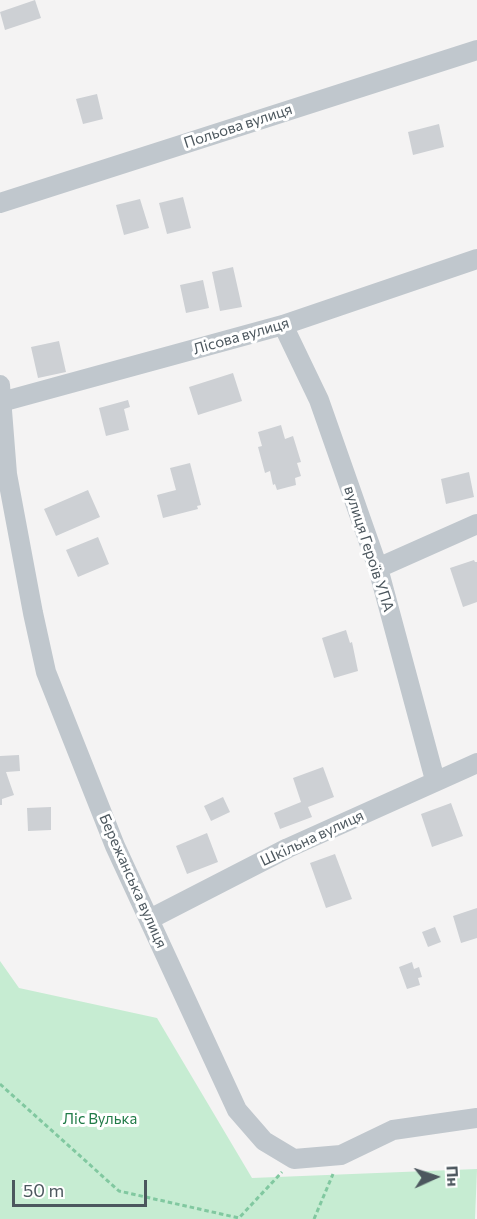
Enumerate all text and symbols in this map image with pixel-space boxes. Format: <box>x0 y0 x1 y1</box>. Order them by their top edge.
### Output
street label: Польова вулиця <box>181 100 295 152</box>
street label: Лісова вулиця <box>191 314 291 358</box>
street label: вулиця Героїв УПА <box>340 484 398 614</box>
street label: Шкільна вулиця <box>257 806 367 870</box>
street label: Бережанська вулиця <box>95 811 171 951</box>
park label: Ліс Вулька <box>63 1110 137 1128</box>
north arrow <box>405 1147 465 1207</box>
text: Пн <box>443 1165 464 1187</box>
scale bar <box>15 1168 150 1206</box>
text: 50 m <box>23 1179 64 1201</box>

